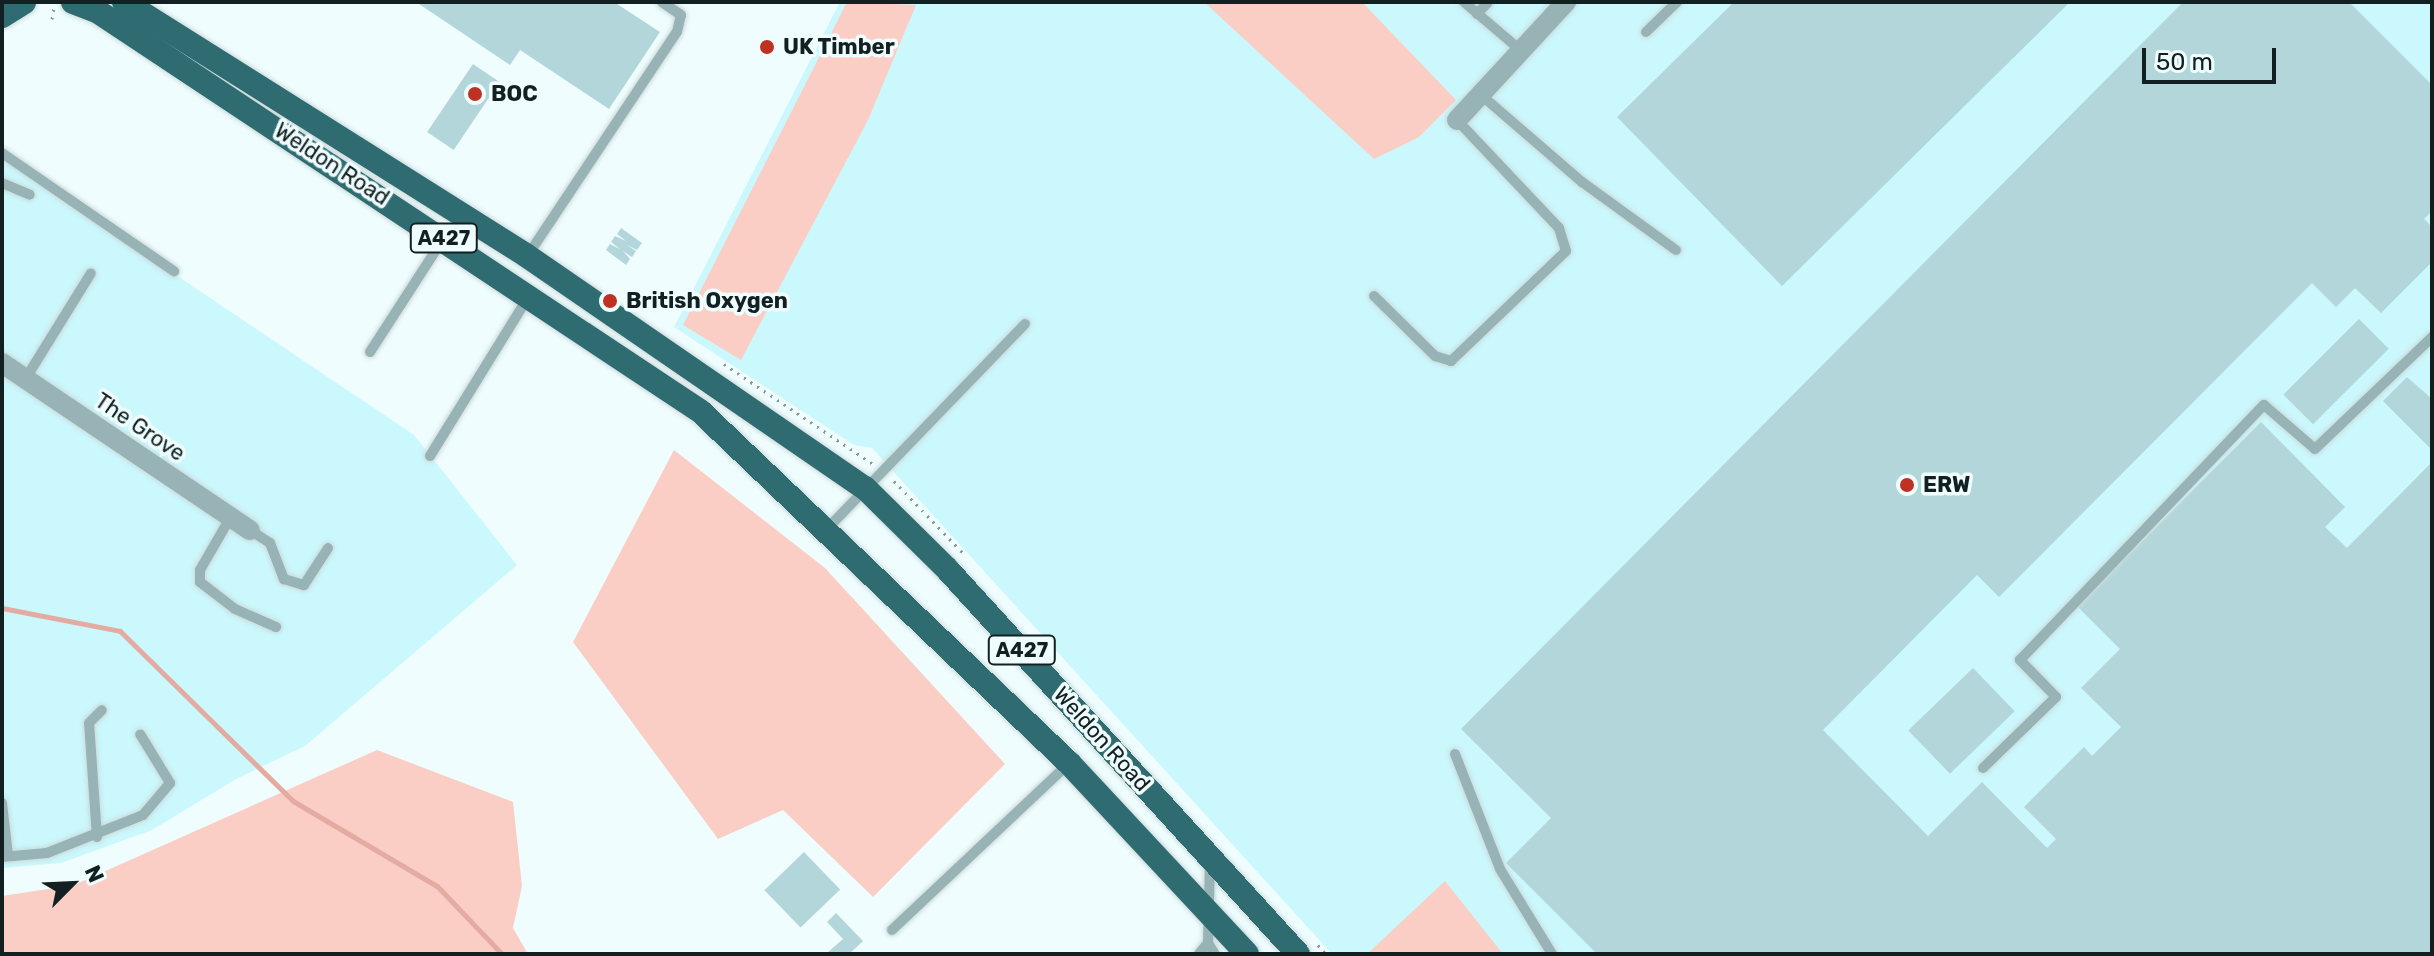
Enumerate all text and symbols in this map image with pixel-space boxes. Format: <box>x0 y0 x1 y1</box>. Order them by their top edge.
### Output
scale bar <box>2146 32 2280 82</box>
place label: UK Timber <box>783 34 895 60</box>
marker: UK Timber <box>758 38 776 56</box>
text: 50 m <box>2156 48 2213 76</box>
place label: BOC <box>491 81 538 107</box>
marker: BOC <box>466 85 484 103</box>
street label: Weldon Road <box>270 117 394 211</box>
road number: A427 <box>408 222 480 254</box>
place label: British Oxygen <box>626 288 788 314</box>
marker: British Oxygen <box>601 292 619 310</box>
street label: The Grove <box>90 387 190 467</box>
place label: ERW <box>1923 472 1970 498</box>
marker: ERW <box>1898 476 1916 494</box>
road number: A427 <box>986 634 1058 666</box>
street label: Weldon Road <box>1048 681 1156 797</box>
north arrow <box>32 844 112 924</box>
text: N <box>79 861 110 887</box>

